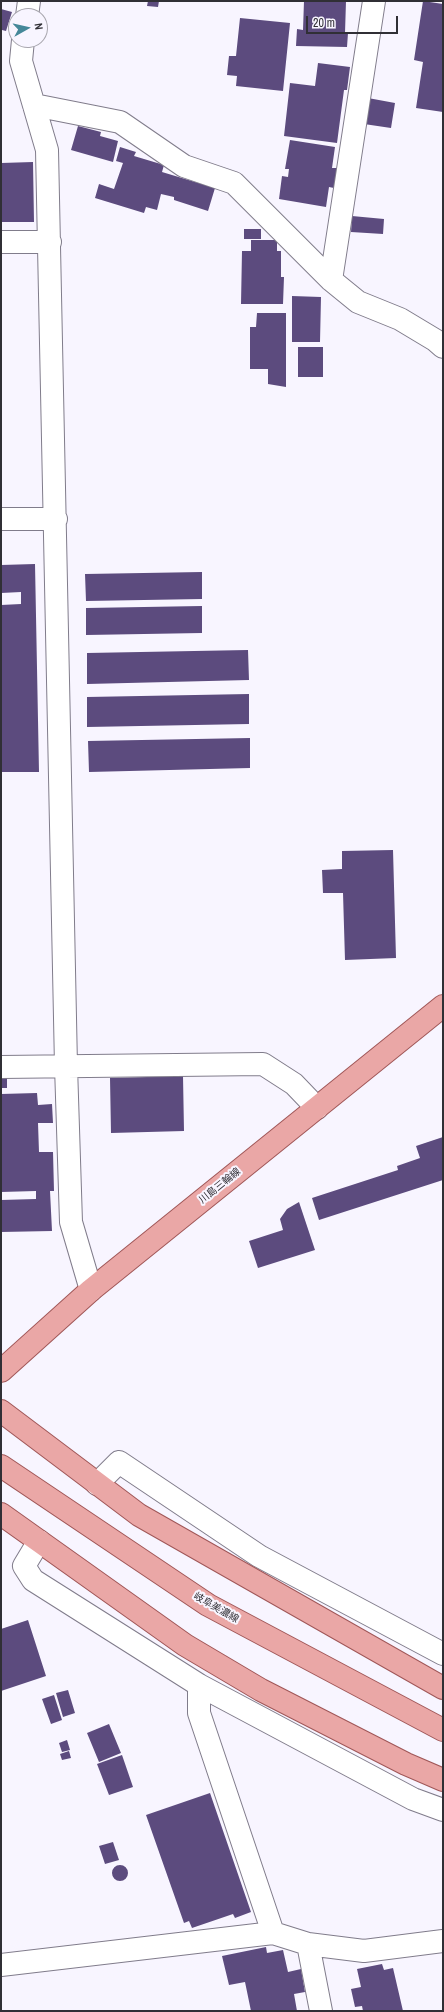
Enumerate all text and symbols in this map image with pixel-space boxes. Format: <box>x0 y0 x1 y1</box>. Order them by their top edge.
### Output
north arrow <box>8 8 48 48</box>
scale bar <box>308 8 400 34</box>
text: 20 m <box>313 15 335 31</box>
text: N <box>32 22 46 31</box>
street label: 川島三輪線 <box>197 1166 243 1206</box>
street label: 岐阜美濃線 <box>191 1590 241 1626</box>

